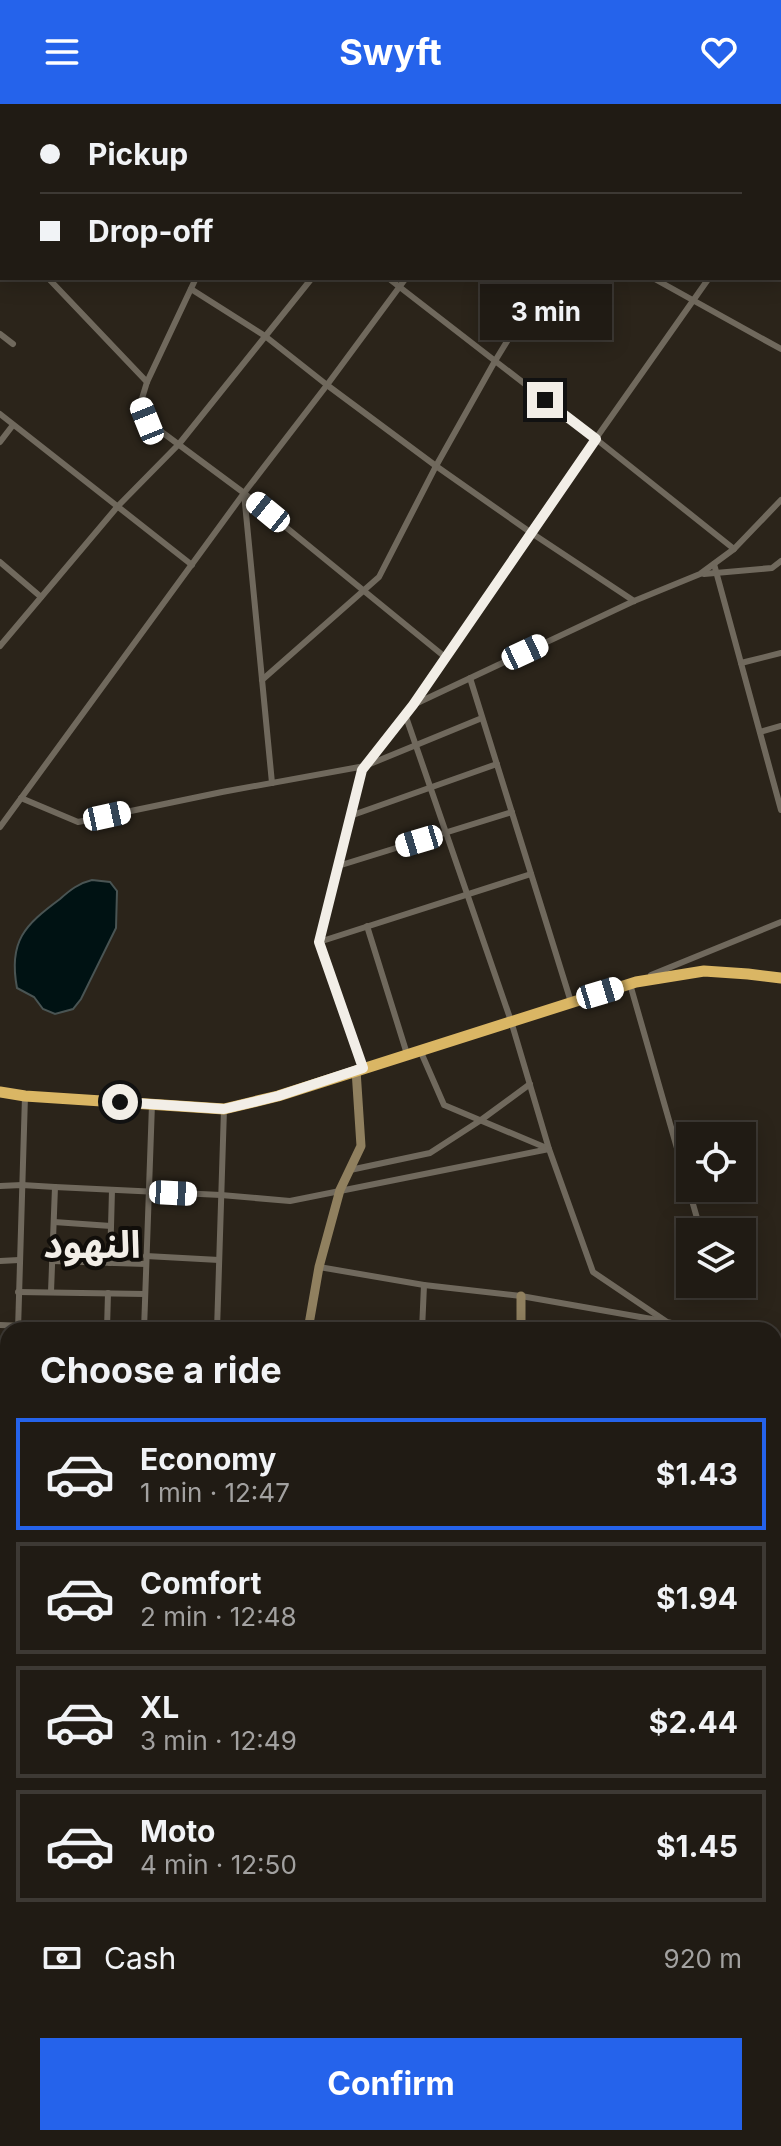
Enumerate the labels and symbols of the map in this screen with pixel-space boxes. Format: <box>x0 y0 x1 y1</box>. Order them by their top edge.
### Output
callout: 3 min <box>479 284 611 340</box>
route end <box>527 382 563 418</box>
car <box>127 394 167 448</box>
car <box>242 488 294 536</box>
car <box>498 631 552 673</box>
car <box>81 799 133 833</box>
car <box>393 823 445 859</box>
car <box>574 975 626 1011</box>
route start <box>102 1084 138 1120</box>
car <box>148 1180 198 1206</box>
district label: النهود <box>43 1221 141 1267</box>

